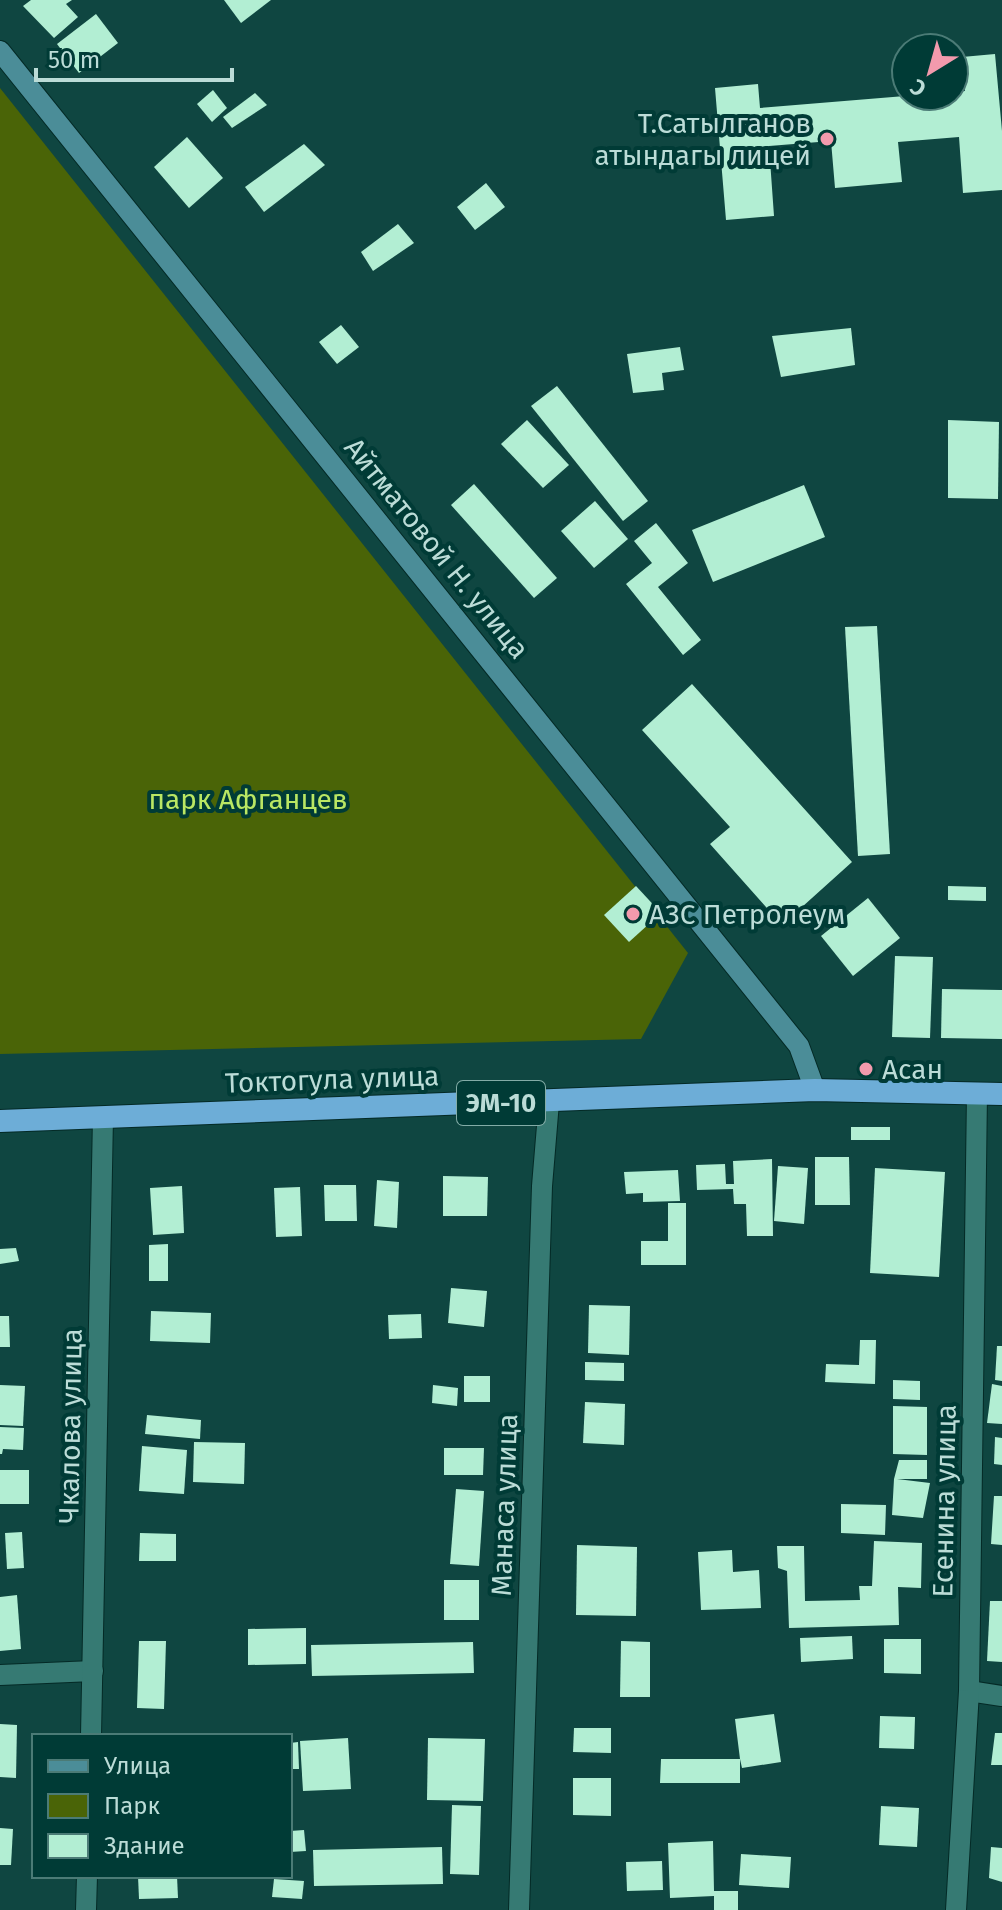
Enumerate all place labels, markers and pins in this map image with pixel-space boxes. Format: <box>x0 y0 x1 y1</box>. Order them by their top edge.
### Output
place label: Т.Сатылганов атындагы лицей <box>595 107 811 172</box>
marker: Т.Сатылганов атындагы лицей <box>818 130 836 148</box>
place label: АЗС Петролеум <box>649 898 845 931</box>
marker: АЗС Петролеум <box>624 905 642 923</box>
place label: Асан <box>882 1053 943 1086</box>
marker: Асан <box>857 1060 875 1078</box>

